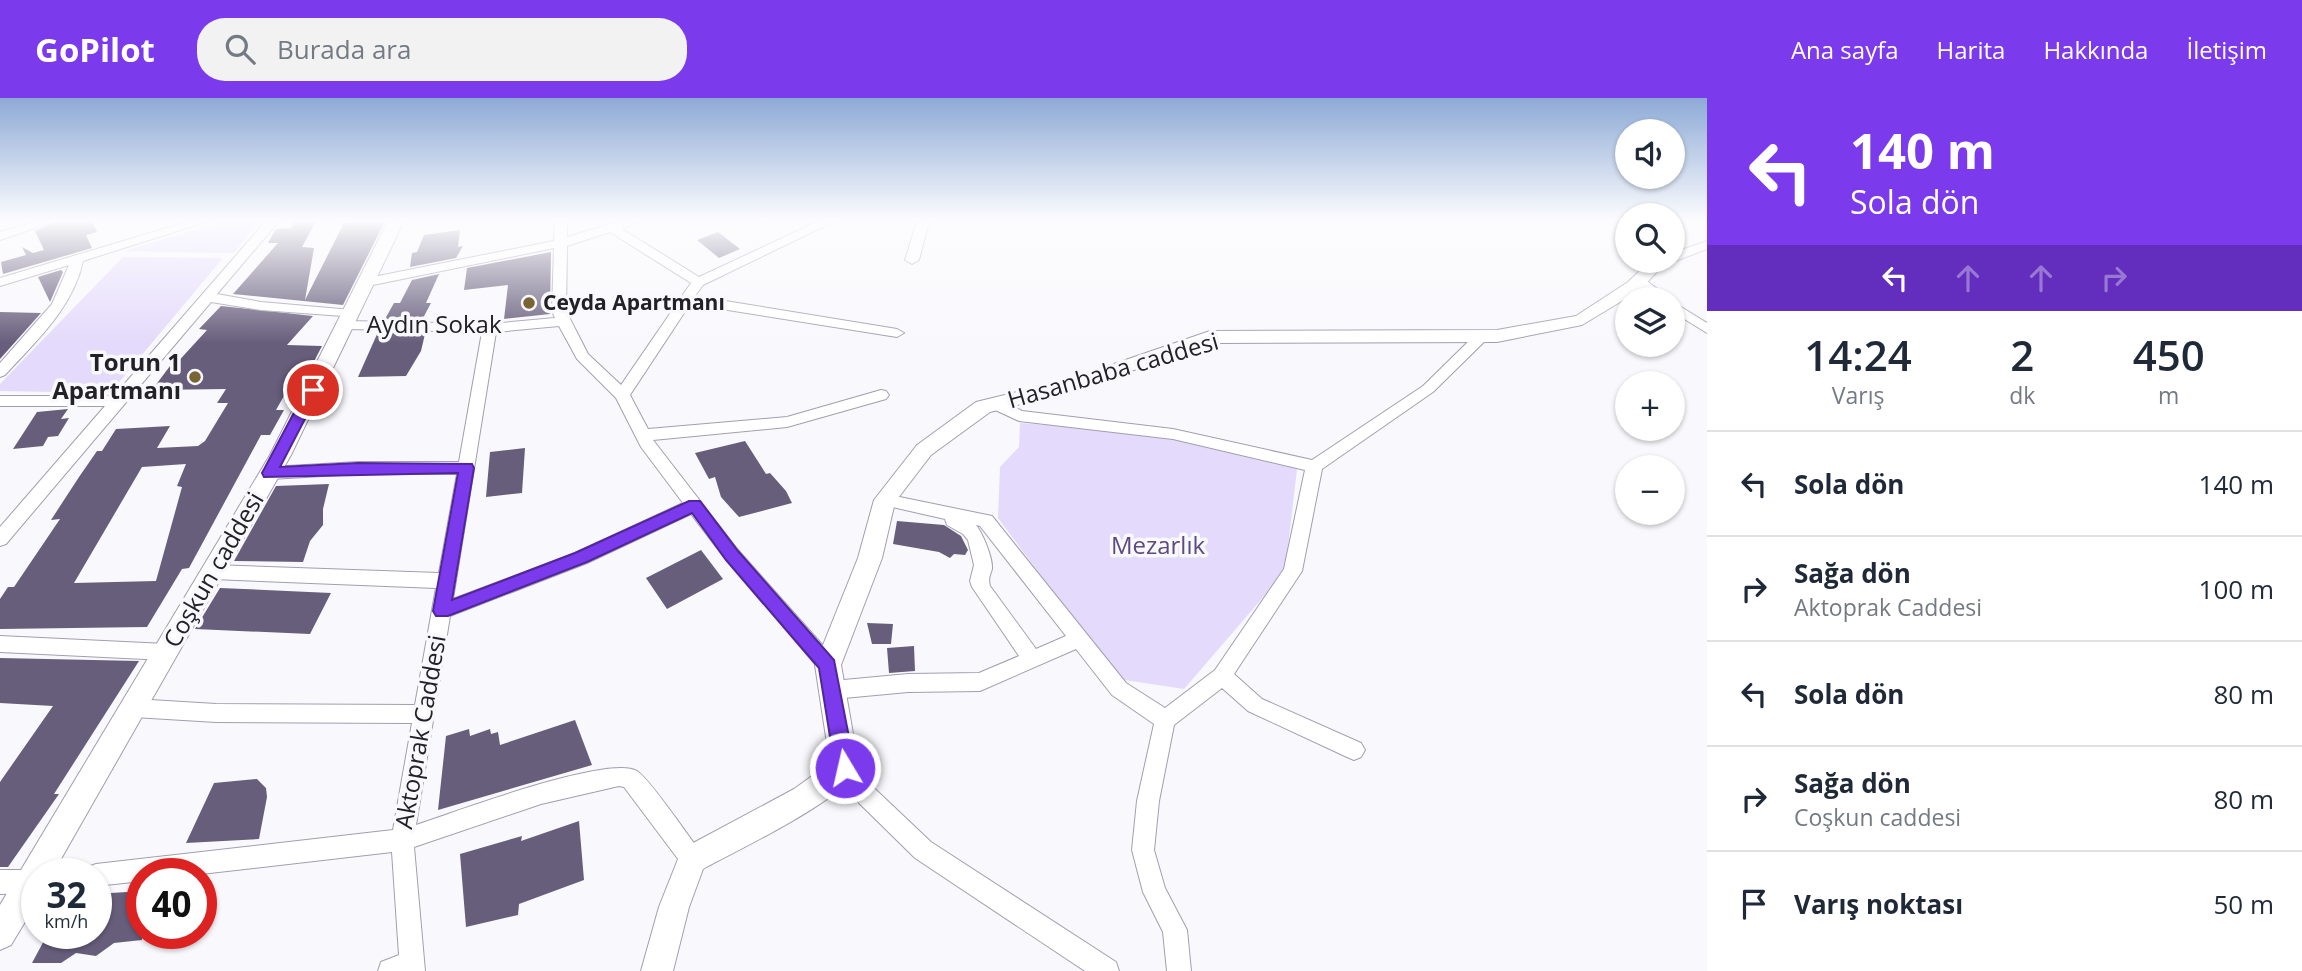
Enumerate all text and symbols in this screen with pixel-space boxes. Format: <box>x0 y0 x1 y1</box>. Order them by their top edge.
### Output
search box <box>197 18 687 81</box>
text: GoPilot <box>35 27 155 72</box>
icon: search <box>221 30 259 68</box>
text: Burada ara <box>277 31 411 67</box>
text: Ana sayfa <box>1791 33 1899 66</box>
text: Harita <box>1937 33 2005 66</box>
text: Hakkında <box>2043 33 2148 66</box>
text: İletişim <box>2186 33 2267 66</box>
text: 140 m <box>1850 117 1995 183</box>
map controls <box>1615 119 1685 525</box>
button: sound <box>1615 119 1685 189</box>
icon: left <box>1735 126 1826 217</box>
text: Sola dön <box>1850 180 1979 223</box>
button: search <box>1615 203 1685 273</box>
icon: left <box>1876 259 1914 297</box>
icon: ahead <box>1949 259 1987 297</box>
icon: ahead <box>2022 259 2060 297</box>
icon: right <box>2095 259 2133 297</box>
button: layers <box>1615 287 1685 357</box>
place label: Ceyda Apartmanı <box>543 288 725 316</box>
marker: Ceyda Apartmanı <box>521 295 537 311</box>
street label: Aydın Sokak <box>366 307 502 340</box>
street label: Hasanbaba caddesi <box>1003 324 1222 415</box>
text: 14:24 <box>1804 326 1912 383</box>
text: 2 <box>2010 326 2034 383</box>
text: 450 <box>2133 326 2205 383</box>
place label: Torun 1 Apartmanı <box>52 345 181 406</box>
pin <box>283 360 343 420</box>
marker: Torun 1 Apartmanı <box>187 369 203 385</box>
icon: arrive <box>294 371 332 409</box>
button: + <box>1615 371 1685 441</box>
text: Varış <box>1832 379 1884 411</box>
text: dk <box>2009 379 2035 411</box>
text: m <box>2158 379 2179 411</box>
button: − <box>1615 455 1685 525</box>
icon: left <box>1735 465 1773 503</box>
text: Sola dön <box>1794 466 1904 502</box>
text: 140 m <box>2199 466 2274 502</box>
street label: Coşkun caddesi <box>155 485 271 653</box>
park label: Mezarlık <box>1111 528 1205 561</box>
text: Sağa dön <box>1794 555 1911 591</box>
icon: right <box>1735 570 1773 608</box>
text: 100 m <box>2199 571 2274 607</box>
text: Aktoprak Caddesi <box>1794 591 1982 623</box>
street label: Aktoprak Caddesi <box>386 632 453 831</box>
icon: left <box>1735 675 1773 713</box>
text: Sola dön <box>1794 676 1904 712</box>
text: 80 m <box>2213 676 2274 712</box>
position arrow <box>808 731 882 805</box>
text: Sağa dön <box>1794 765 1911 801</box>
icon: right <box>1735 780 1773 818</box>
text: 80 m <box>2213 781 2274 817</box>
text: Coşkun caddesi <box>1794 801 1961 833</box>
speed limit sign: 40 <box>126 858 217 949</box>
text: 32 <box>46 871 87 918</box>
icon: arrive <box>1735 885 1773 923</box>
text: Varış noktası <box>1794 886 1963 922</box>
text: 50 m <box>2213 886 2274 922</box>
text: km/h <box>45 909 88 933</box>

